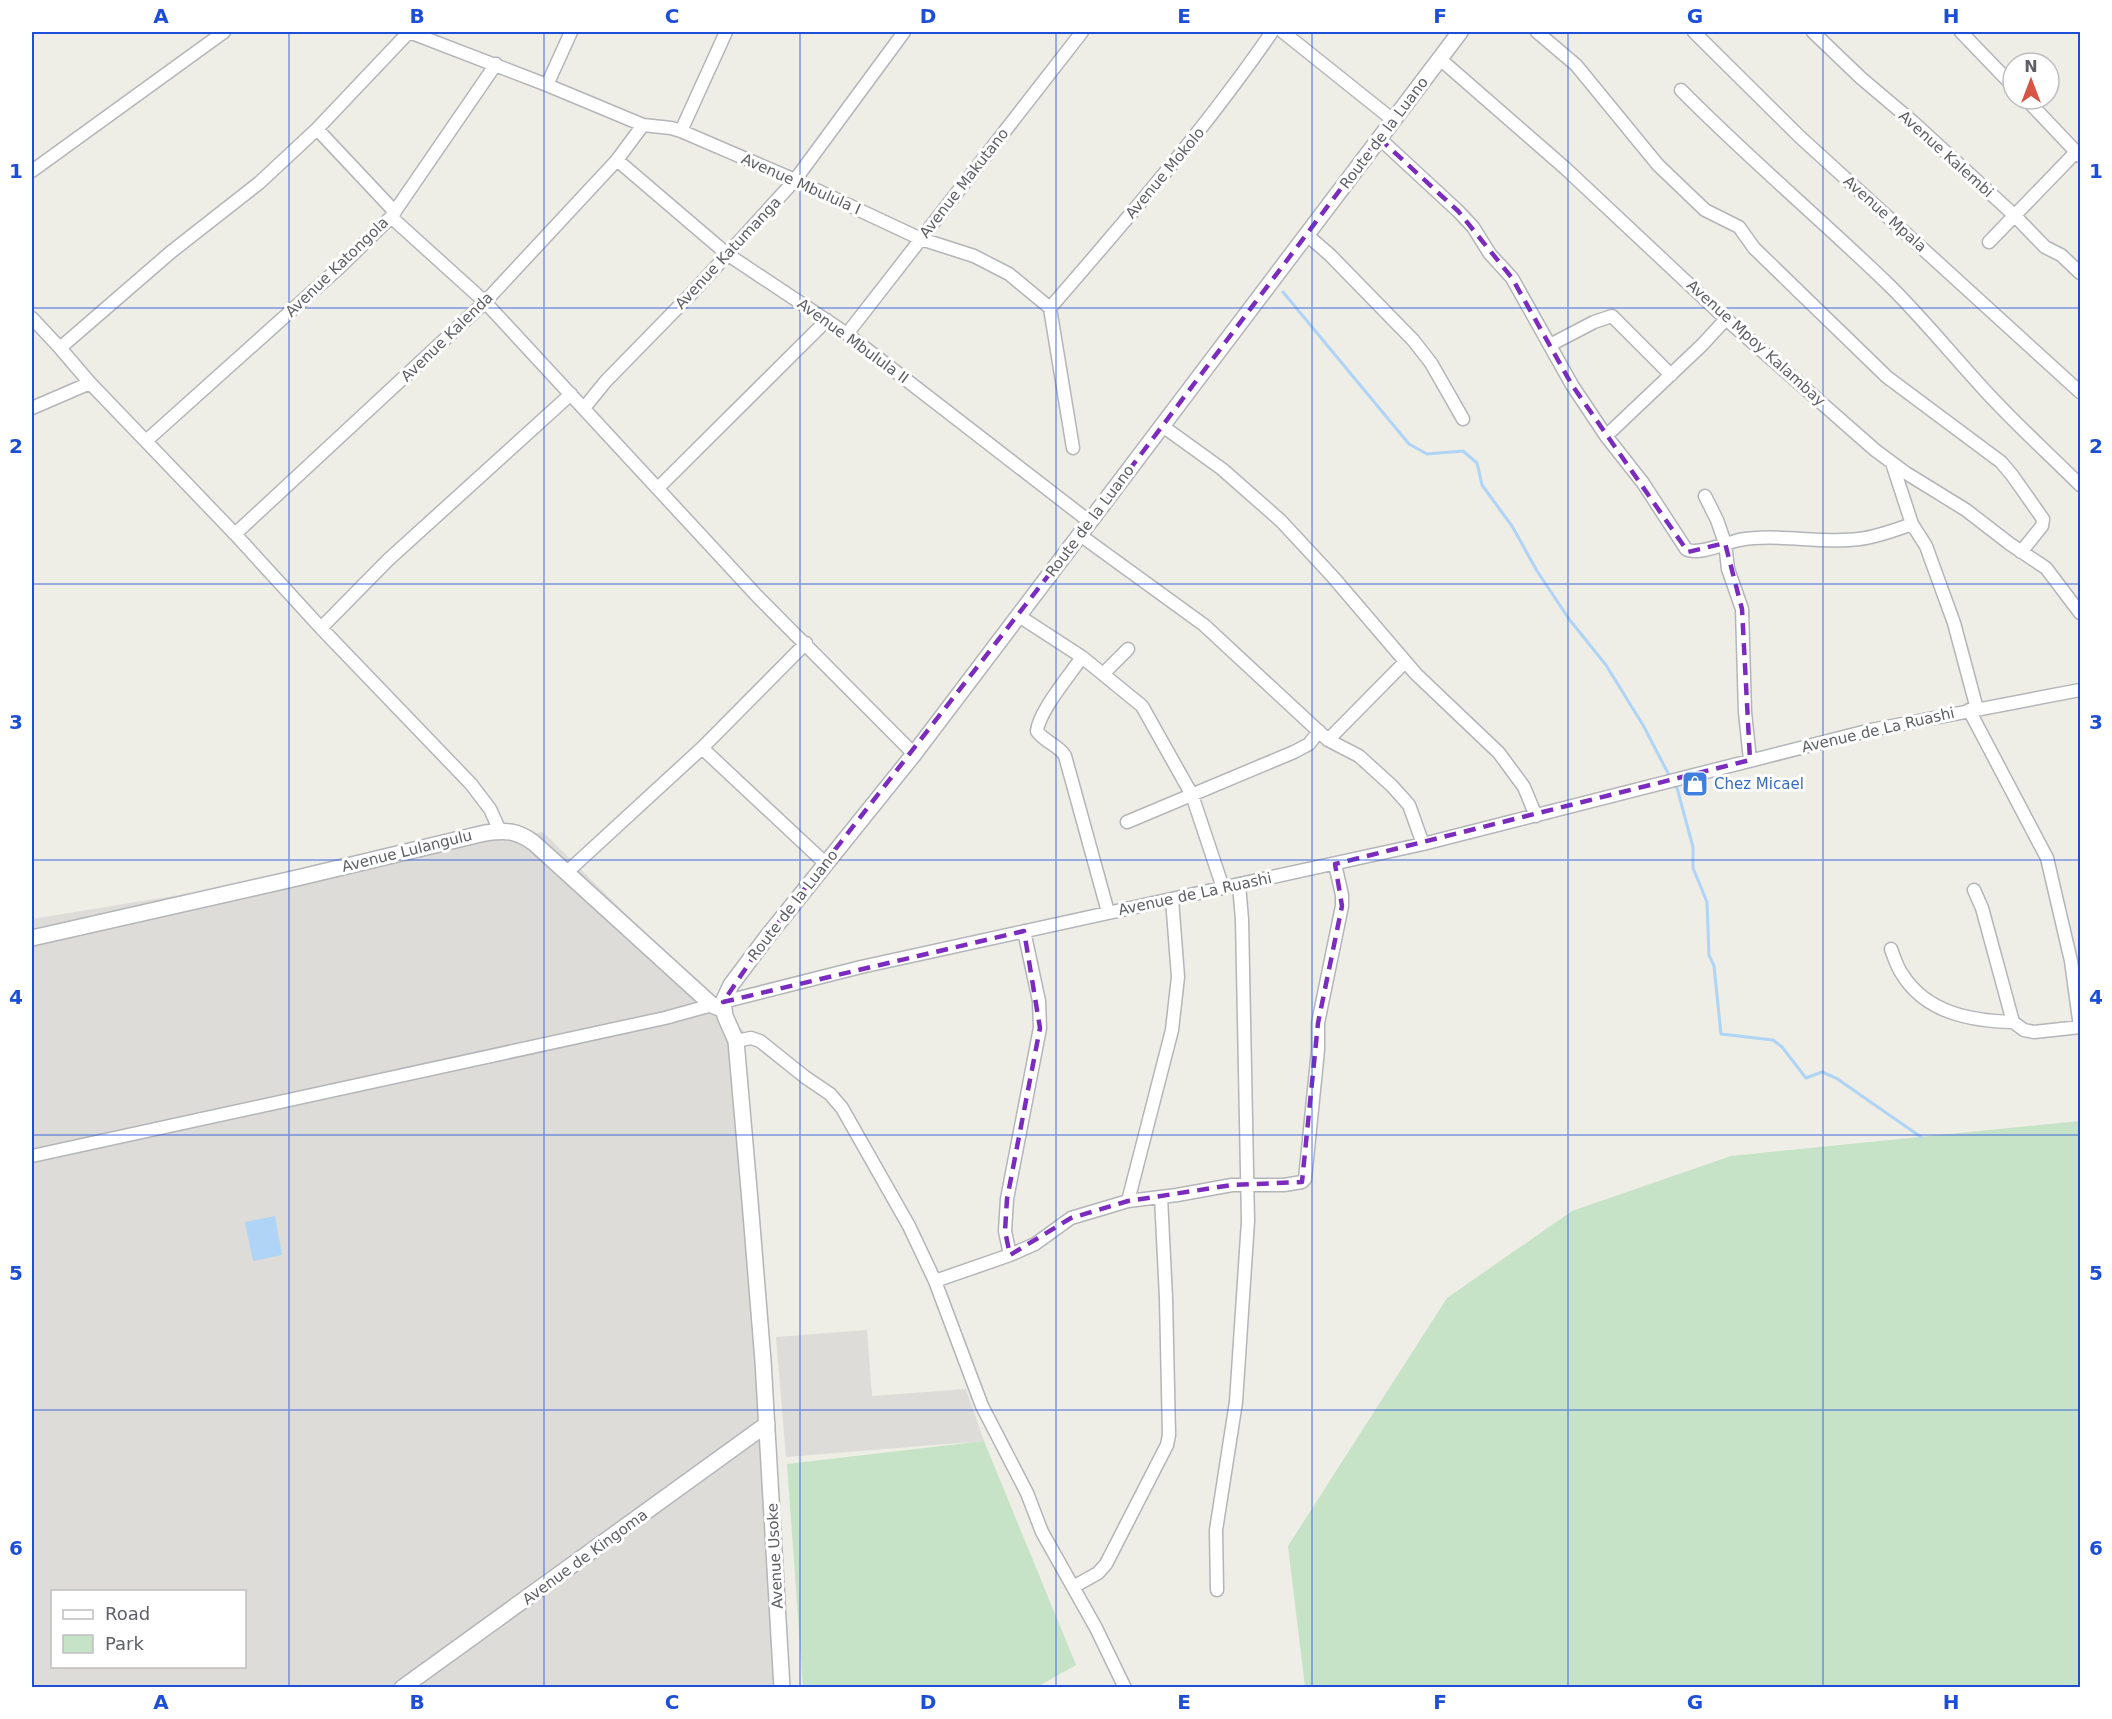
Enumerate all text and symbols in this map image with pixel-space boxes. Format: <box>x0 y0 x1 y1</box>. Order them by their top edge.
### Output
text: A <box>153 4 169 28</box>
text: B <box>409 4 425 28</box>
text: C <box>665 4 679 28</box>
text: D <box>920 4 936 28</box>
text: E <box>1177 4 1191 28</box>
text: F <box>1433 4 1447 28</box>
text: G <box>1687 4 1703 28</box>
text: H <box>1943 4 1959 28</box>
north arrow <box>2001 51 2061 111</box>
text: N <box>2024 57 2038 76</box>
street label: Route de la Luano <box>1336 74 1432 192</box>
street label: Avenue Kalembi <box>1895 107 1997 201</box>
street label: Avenue Mokolo <box>1122 124 1208 222</box>
street label: Avenue Makutano <box>916 125 1012 241</box>
street label: Avenue Mbulula I <box>739 150 863 218</box>
text: 1 <box>9 159 23 183</box>
text: 1 <box>2089 159 2103 183</box>
street label: Avenue Mpala <box>1840 172 1930 256</box>
street label: Avenue Katumanga <box>671 193 785 313</box>
street label: Avenue Katongola <box>282 213 392 321</box>
street label: Avenue Mpoy Kalambay <box>1683 276 1829 410</box>
street label: Avenue Kalenda <box>397 289 497 385</box>
street label: Avenue Mbulula II <box>794 295 912 387</box>
text: 2 <box>9 434 23 458</box>
text: 2 <box>2089 434 2103 458</box>
street label: Route de la Luano <box>1042 462 1138 580</box>
street label: Avenue de La Ruashi <box>1800 704 1956 756</box>
text: 3 <box>9 710 23 734</box>
text: 3 <box>2089 710 2103 734</box>
shop icon: Chez Micael <box>1680 769 1710 799</box>
place label: Chez Micael <box>1714 775 1804 793</box>
street label: Avenue Lulangulu <box>340 826 474 876</box>
street label: Route de la Luano <box>744 846 842 964</box>
street label: Avenue de La Ruashi <box>1117 869 1273 919</box>
text: 4 <box>9 985 23 1009</box>
text: 4 <box>2089 985 2103 1009</box>
text: 5 <box>9 1261 23 1285</box>
text: 5 <box>2089 1261 2103 1285</box>
street label: Avenue Usoke <box>763 1503 787 1609</box>
street label: Avenue de Kingoma <box>519 1506 651 1608</box>
text: 6 <box>9 1536 23 1560</box>
text: 6 <box>2089 1536 2103 1560</box>
legend <box>51 1590 246 1668</box>
text: Road <box>105 1603 150 1624</box>
text: Park <box>105 1633 144 1654</box>
text: A <box>153 1690 169 1714</box>
text: B <box>409 1690 425 1714</box>
text: C <box>665 1690 679 1714</box>
text: D <box>920 1690 936 1714</box>
text: E <box>1177 1690 1191 1714</box>
text: F <box>1433 1690 1447 1714</box>
text: G <box>1687 1690 1703 1714</box>
text: H <box>1943 1690 1959 1714</box>

